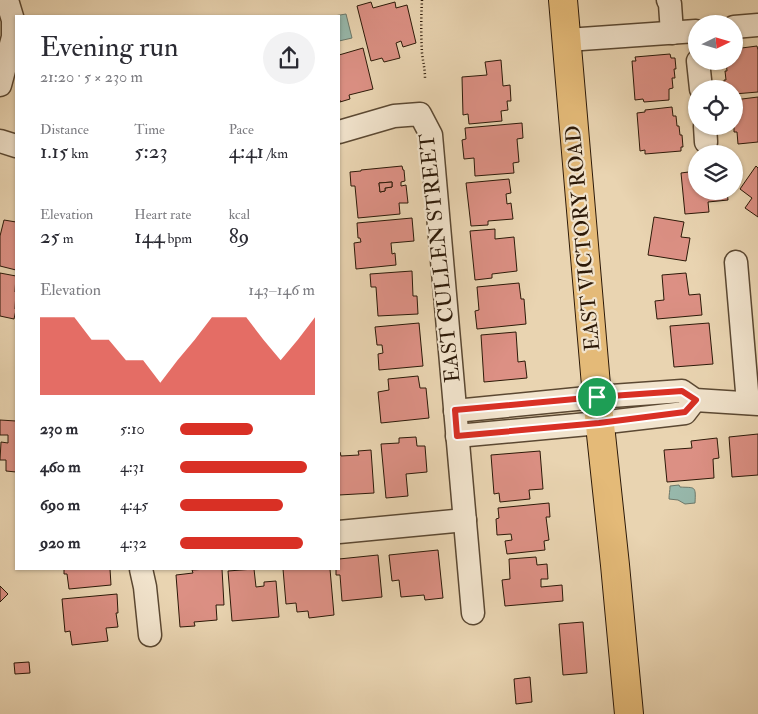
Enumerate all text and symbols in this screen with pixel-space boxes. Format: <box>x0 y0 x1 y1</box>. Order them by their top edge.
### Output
north arrow <box>688 15 742 70</box>
map controls <box>688 15 743 200</box>
text: Evening run <box>40 30 178 65</box>
button: share <box>263 32 315 84</box>
text: 21:20 · 5 × 230 m <box>40 67 143 87</box>
button: locate <box>688 80 743 135</box>
text: Distance <box>40 121 89 138</box>
text: Time <box>134 121 165 138</box>
text: Pace <box>229 121 254 138</box>
street label: EAST VICTORY ROAD <box>560 124 606 352</box>
street label: EAST CULLEN STREET <box>413 132 466 384</box>
text: 1.15 <box>40 138 68 165</box>
text: 5:23 <box>134 138 167 165</box>
text: 4:41 <box>229 138 264 165</box>
text: km <box>68 145 89 162</box>
text: /km <box>264 145 288 162</box>
button: layers <box>688 145 743 200</box>
text: Elevation <box>40 206 93 223</box>
text: Heart rate <box>134 206 191 223</box>
text: kcal <box>229 206 250 223</box>
text: 25 <box>40 223 60 250</box>
text: 144 <box>134 223 164 250</box>
text: 89 <box>229 223 249 250</box>
text: m <box>60 230 74 247</box>
text: bpm <box>164 230 192 247</box>
text: Elevation <box>40 280 101 300</box>
text: 143–146 m <box>248 280 315 300</box>
pin <box>576 376 618 418</box>
icon: arrive <box>583 383 611 411</box>
text: 230 m <box>40 419 78 439</box>
text: 5:10 <box>120 419 145 439</box>
text: 460 m <box>40 457 81 477</box>
text: 4:31 <box>120 457 144 477</box>
text: 690 m <box>40 495 80 515</box>
text: 4:45 <box>120 495 148 515</box>
text: 920 m <box>40 533 80 553</box>
text: 4:32 <box>120 533 147 553</box>

